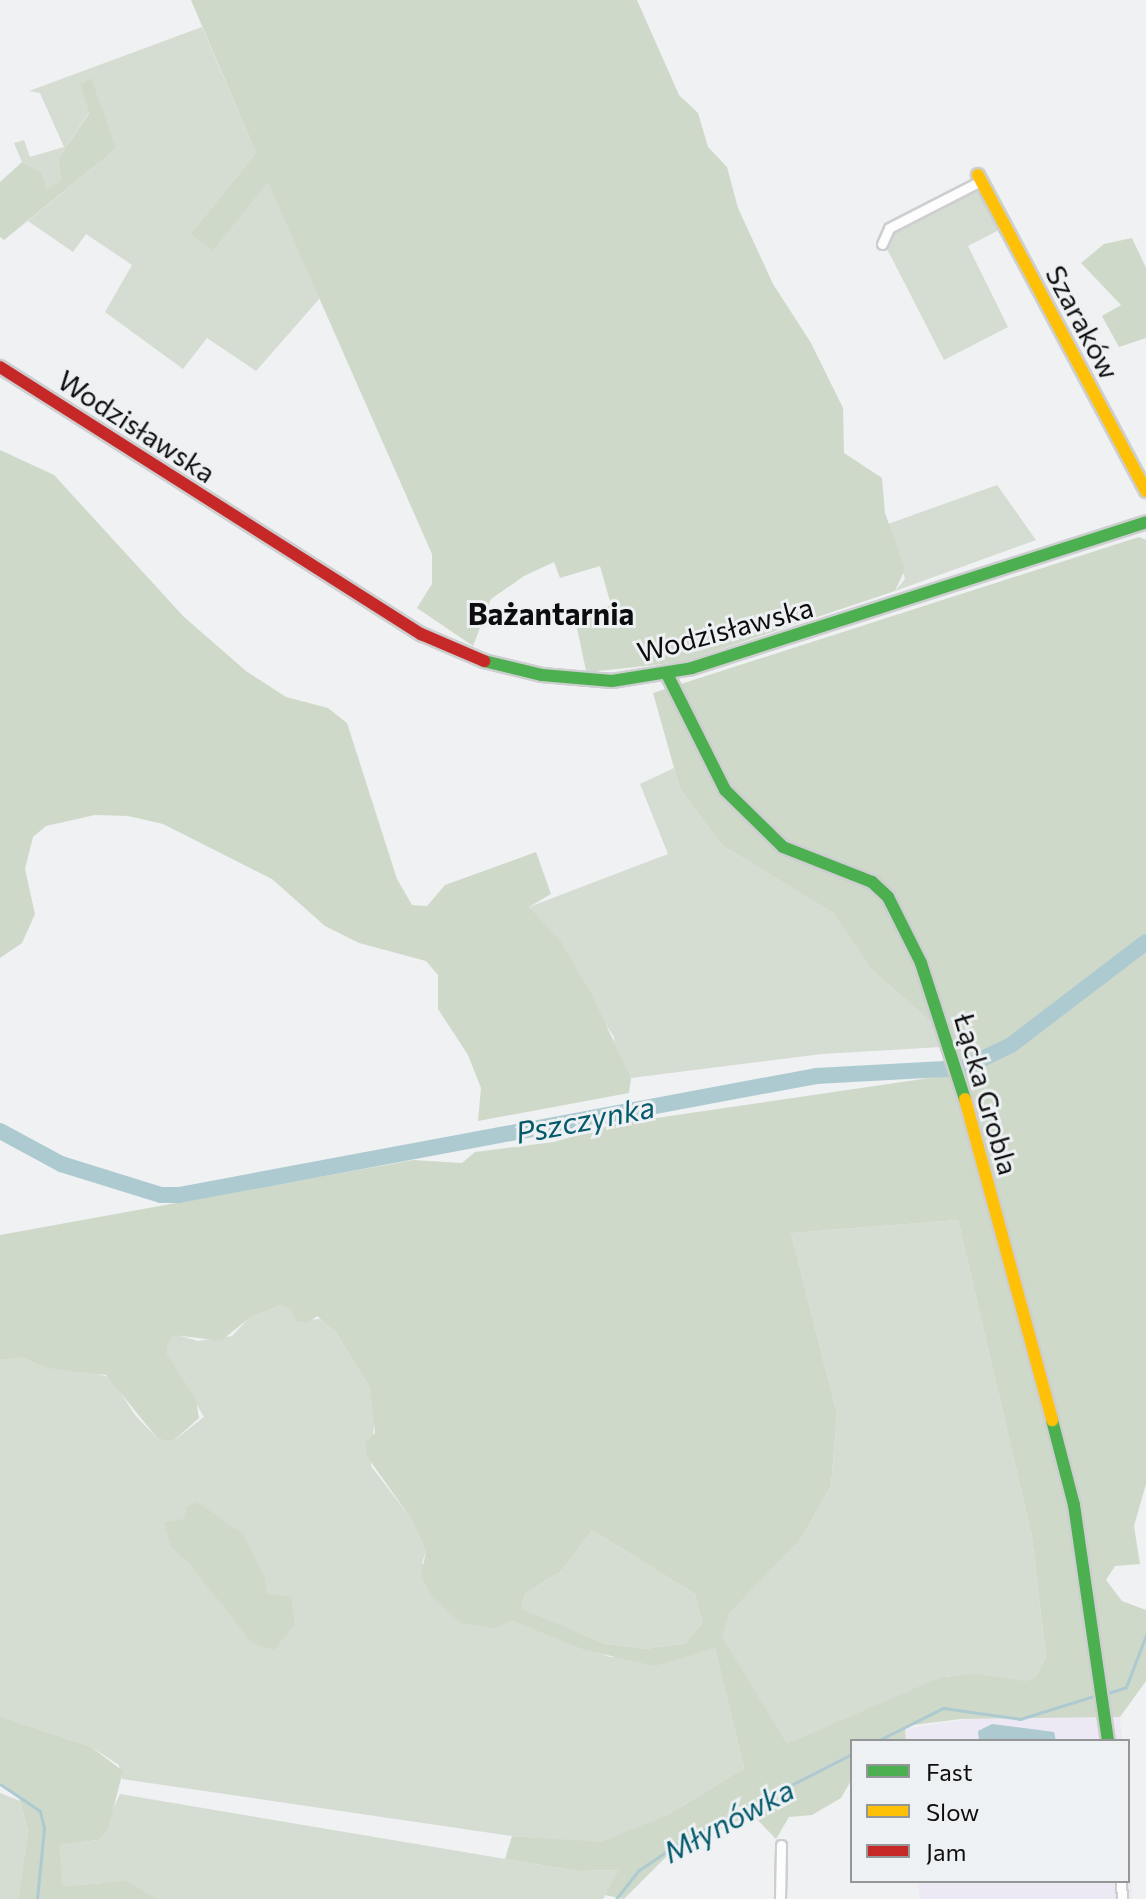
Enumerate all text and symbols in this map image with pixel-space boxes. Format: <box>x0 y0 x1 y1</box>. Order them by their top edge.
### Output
street label: Szaraków <box>1039 259 1127 385</box>
street label: Wodzisławska <box>52 363 222 489</box>
street label: Wodzisławska <box>633 589 817 669</box>
district label: Bażantarnia <box>468 595 634 631</box>
street label: Łącka Grobla <box>948 1009 1026 1179</box>
water label: Pszczynka <box>512 1088 658 1150</box>
legend <box>850 1739 1130 1883</box>
text: Fast <box>926 1757 973 1786</box>
water label: Młynówka <box>656 1770 800 1870</box>
text: Slow <box>926 1797 979 1826</box>
text: Jam <box>926 1837 966 1866</box>

